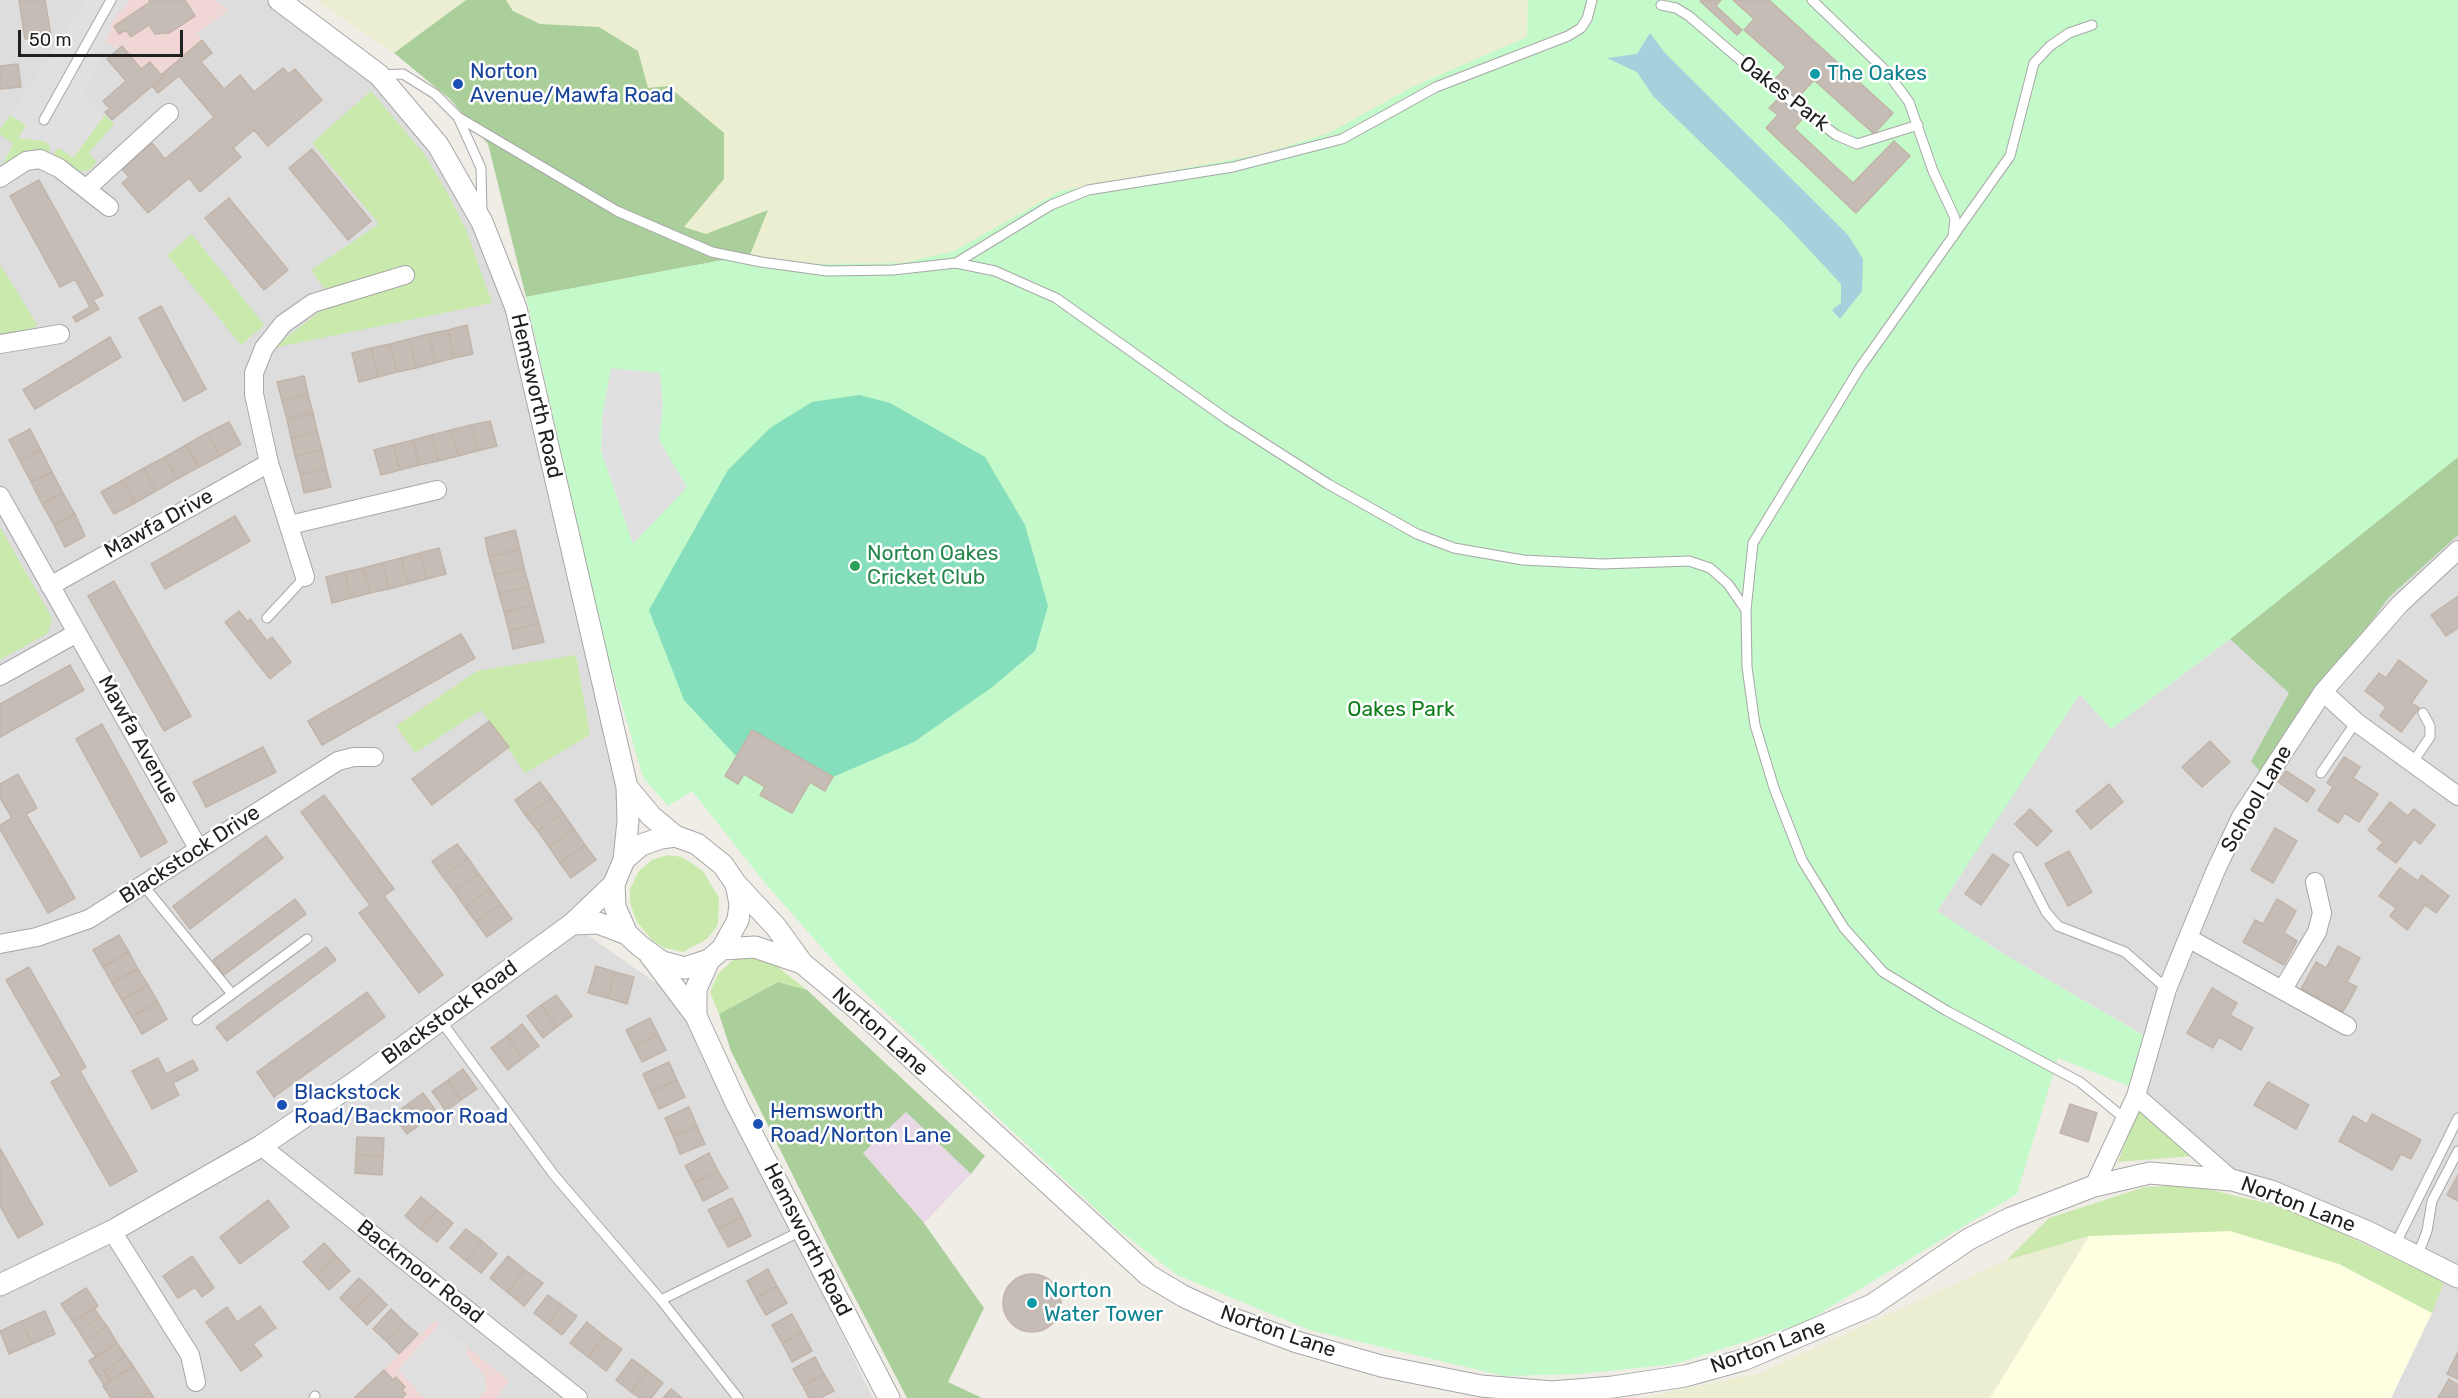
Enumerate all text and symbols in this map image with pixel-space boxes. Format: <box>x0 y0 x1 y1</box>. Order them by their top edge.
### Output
scale bar <box>21 18 186 56</box>
text: 50 m <box>29 29 72 51</box>
street label: Oakes Park <box>1734 51 1834 137</box>
place label: Norton Avenue/Mawfa Road <box>470 59 674 109</box>
place label: The Oakes <box>1827 61 1927 87</box>
marker: The Oakes <box>1808 67 1822 81</box>
marker: Norton Avenue/Mawfa Road <box>451 77 465 91</box>
street label: Hemsworth Road <box>505 311 567 481</box>
street label: Mawfa Drive <box>100 484 218 564</box>
place label: Norton Oakes Cricket Club <box>867 541 998 591</box>
marker: Norton Oakes Cricket Club <box>848 559 862 573</box>
street label: Mawfa Avenue <box>92 671 184 809</box>
park label: Oakes Park <box>1347 697 1455 723</box>
street label: School Lane <box>2216 741 2298 857</box>
street label: Blackstock Drive <box>115 800 265 910</box>
street label: Blackstock Road <box>377 955 523 1071</box>
street label: Norton Lane <box>827 982 933 1082</box>
place label: Blackstock Road/Backmoor Road <box>294 1080 508 1130</box>
marker: Blackstock Road/Backmoor Road <box>275 1098 289 1112</box>
place label: Hemsworth Road/Norton Lane <box>770 1099 951 1149</box>
marker: Hemsworth Road/Norton Lane <box>751 1117 765 1131</box>
street label: Hemsworth Road <box>758 1159 856 1321</box>
street label: Norton Lane <box>2237 1172 2359 1238</box>
street label: Backmoor Road <box>352 1215 488 1329</box>
place label: Norton Water Tower <box>1044 1278 1163 1328</box>
marker: Norton Water Tower <box>1025 1296 1039 1310</box>
street label: Norton Lane <box>1217 1300 1339 1364</box>
street label: Norton Lane <box>1707 1315 1829 1379</box>

